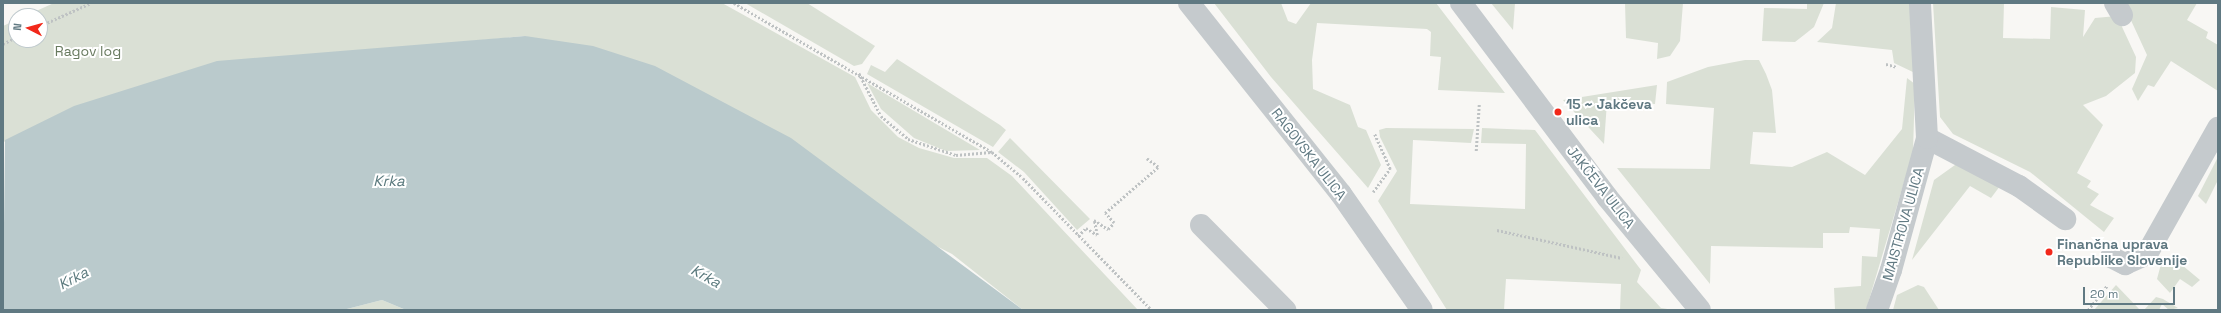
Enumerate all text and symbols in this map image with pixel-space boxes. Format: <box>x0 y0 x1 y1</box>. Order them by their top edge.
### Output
north arrow <box>8 8 48 48</box>
text: N <box>10 22 24 31</box>
park label: Ragov log <box>55 43 121 59</box>
place label: 15 ~ Jakčeva ulica <box>1566 96 1652 128</box>
street label: RAGOVSKA ULICA <box>1268 105 1350 203</box>
marker: 15 ~ Jakčeva ulica <box>1553 107 1563 117</box>
street label: JAKČEVA ULICA <box>1564 142 1638 232</box>
street label: MAISTROVA ULICA <box>1879 165 1927 283</box>
water label: Krka <box>373 172 405 190</box>
place label: Finančna uprava Republike Slovenije <box>2057 236 2187 268</box>
marker: Finančna uprava Republike Slovenije <box>2044 247 2054 257</box>
water label: Krka <box>688 261 724 291</box>
water label: Krka <box>55 263 91 293</box>
scale bar <box>2085 279 2177 305</box>
text: 20 m <box>2090 286 2118 302</box>

